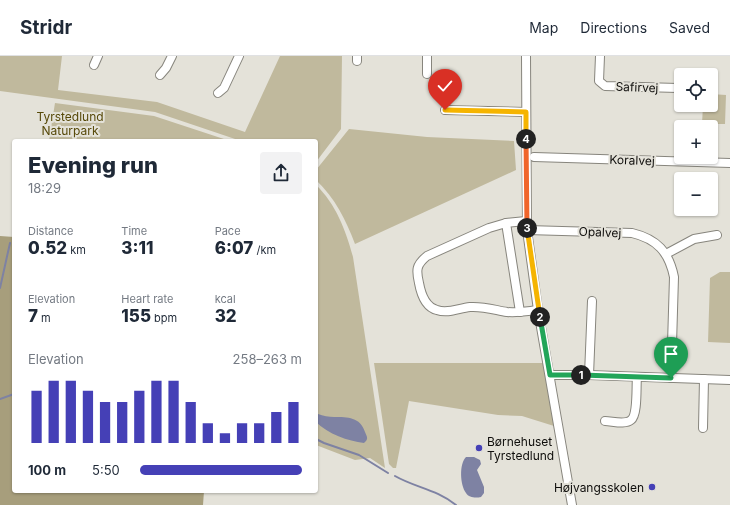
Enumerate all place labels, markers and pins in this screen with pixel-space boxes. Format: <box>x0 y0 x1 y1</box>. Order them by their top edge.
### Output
pin <box>428 69 462 110</box>
pin: 4 <box>516 129 536 149</box>
pin: 3 <box>517 218 537 238</box>
pin: 2 <box>530 307 550 327</box>
pin <box>654 337 688 378</box>
pin: 1 <box>571 365 591 385</box>
place label: Børnehuset Tyrstedlund <box>487 434 554 463</box>
marker: Børnehuset Tyrstedlund <box>474 443 484 453</box>
place label: Højvangsskolen <box>554 480 644 495</box>
marker: Højvangsskolen <box>647 482 657 492</box>

